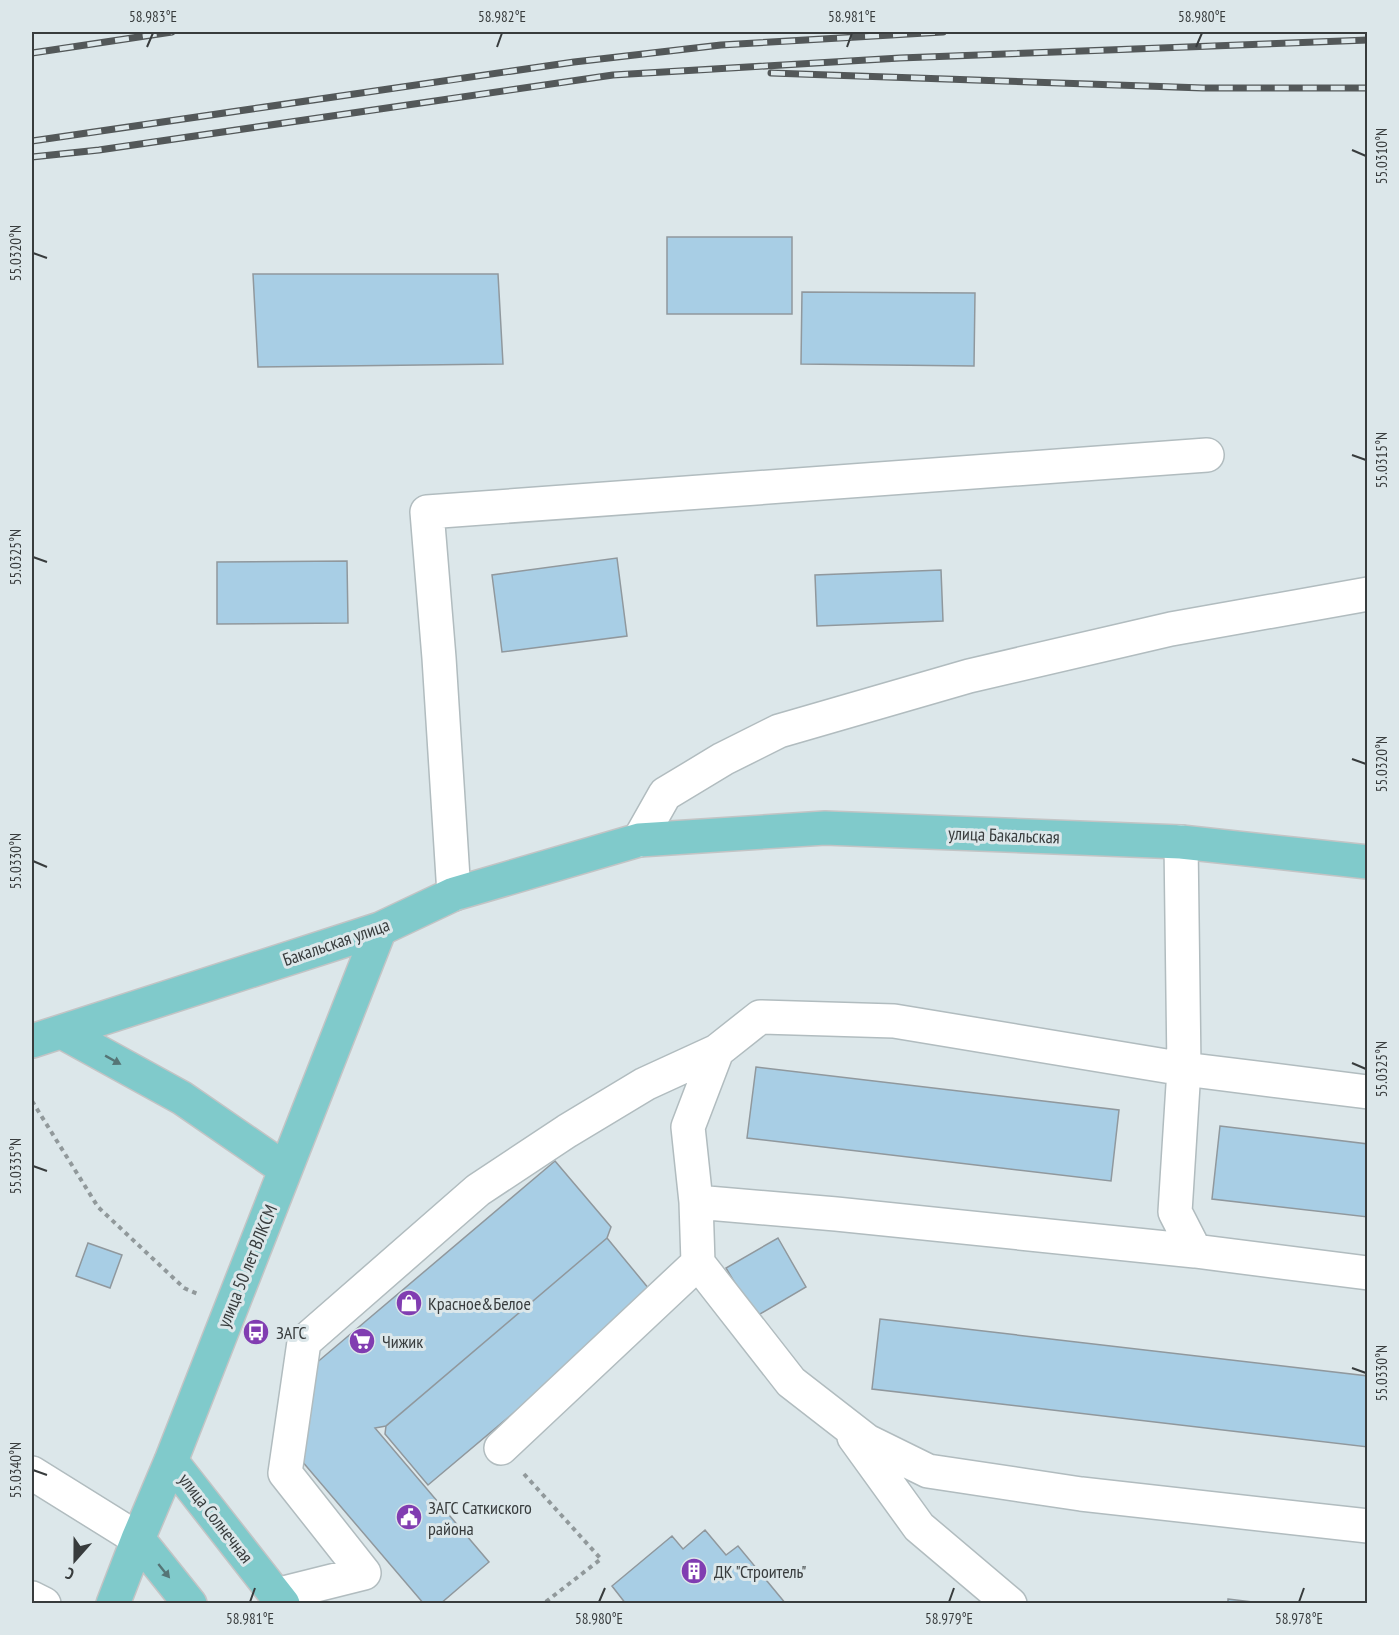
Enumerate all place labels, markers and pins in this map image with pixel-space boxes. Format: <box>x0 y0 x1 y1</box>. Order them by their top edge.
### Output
shop icon: Красное&Белое <box>394 1288 424 1318</box>
place label: Красное&Белое <box>428 1292 531 1315</box>
bus stop icon: ЗАГС <box>241 1317 271 1347</box>
place label: ЗАГС <box>276 1321 307 1344</box>
supermarket icon: Чижик <box>347 1326 377 1356</box>
place label: Чижик <box>382 1330 423 1353</box>
place label: ЗАГС Саткиского района <box>428 1496 532 1540</box>
public building icon: ЗАГС Саткиского района <box>394 1502 424 1532</box>
building icon: ДК "Строитель" <box>679 1556 709 1586</box>
place label: ДК "Строитель" <box>714 1560 806 1583</box>

